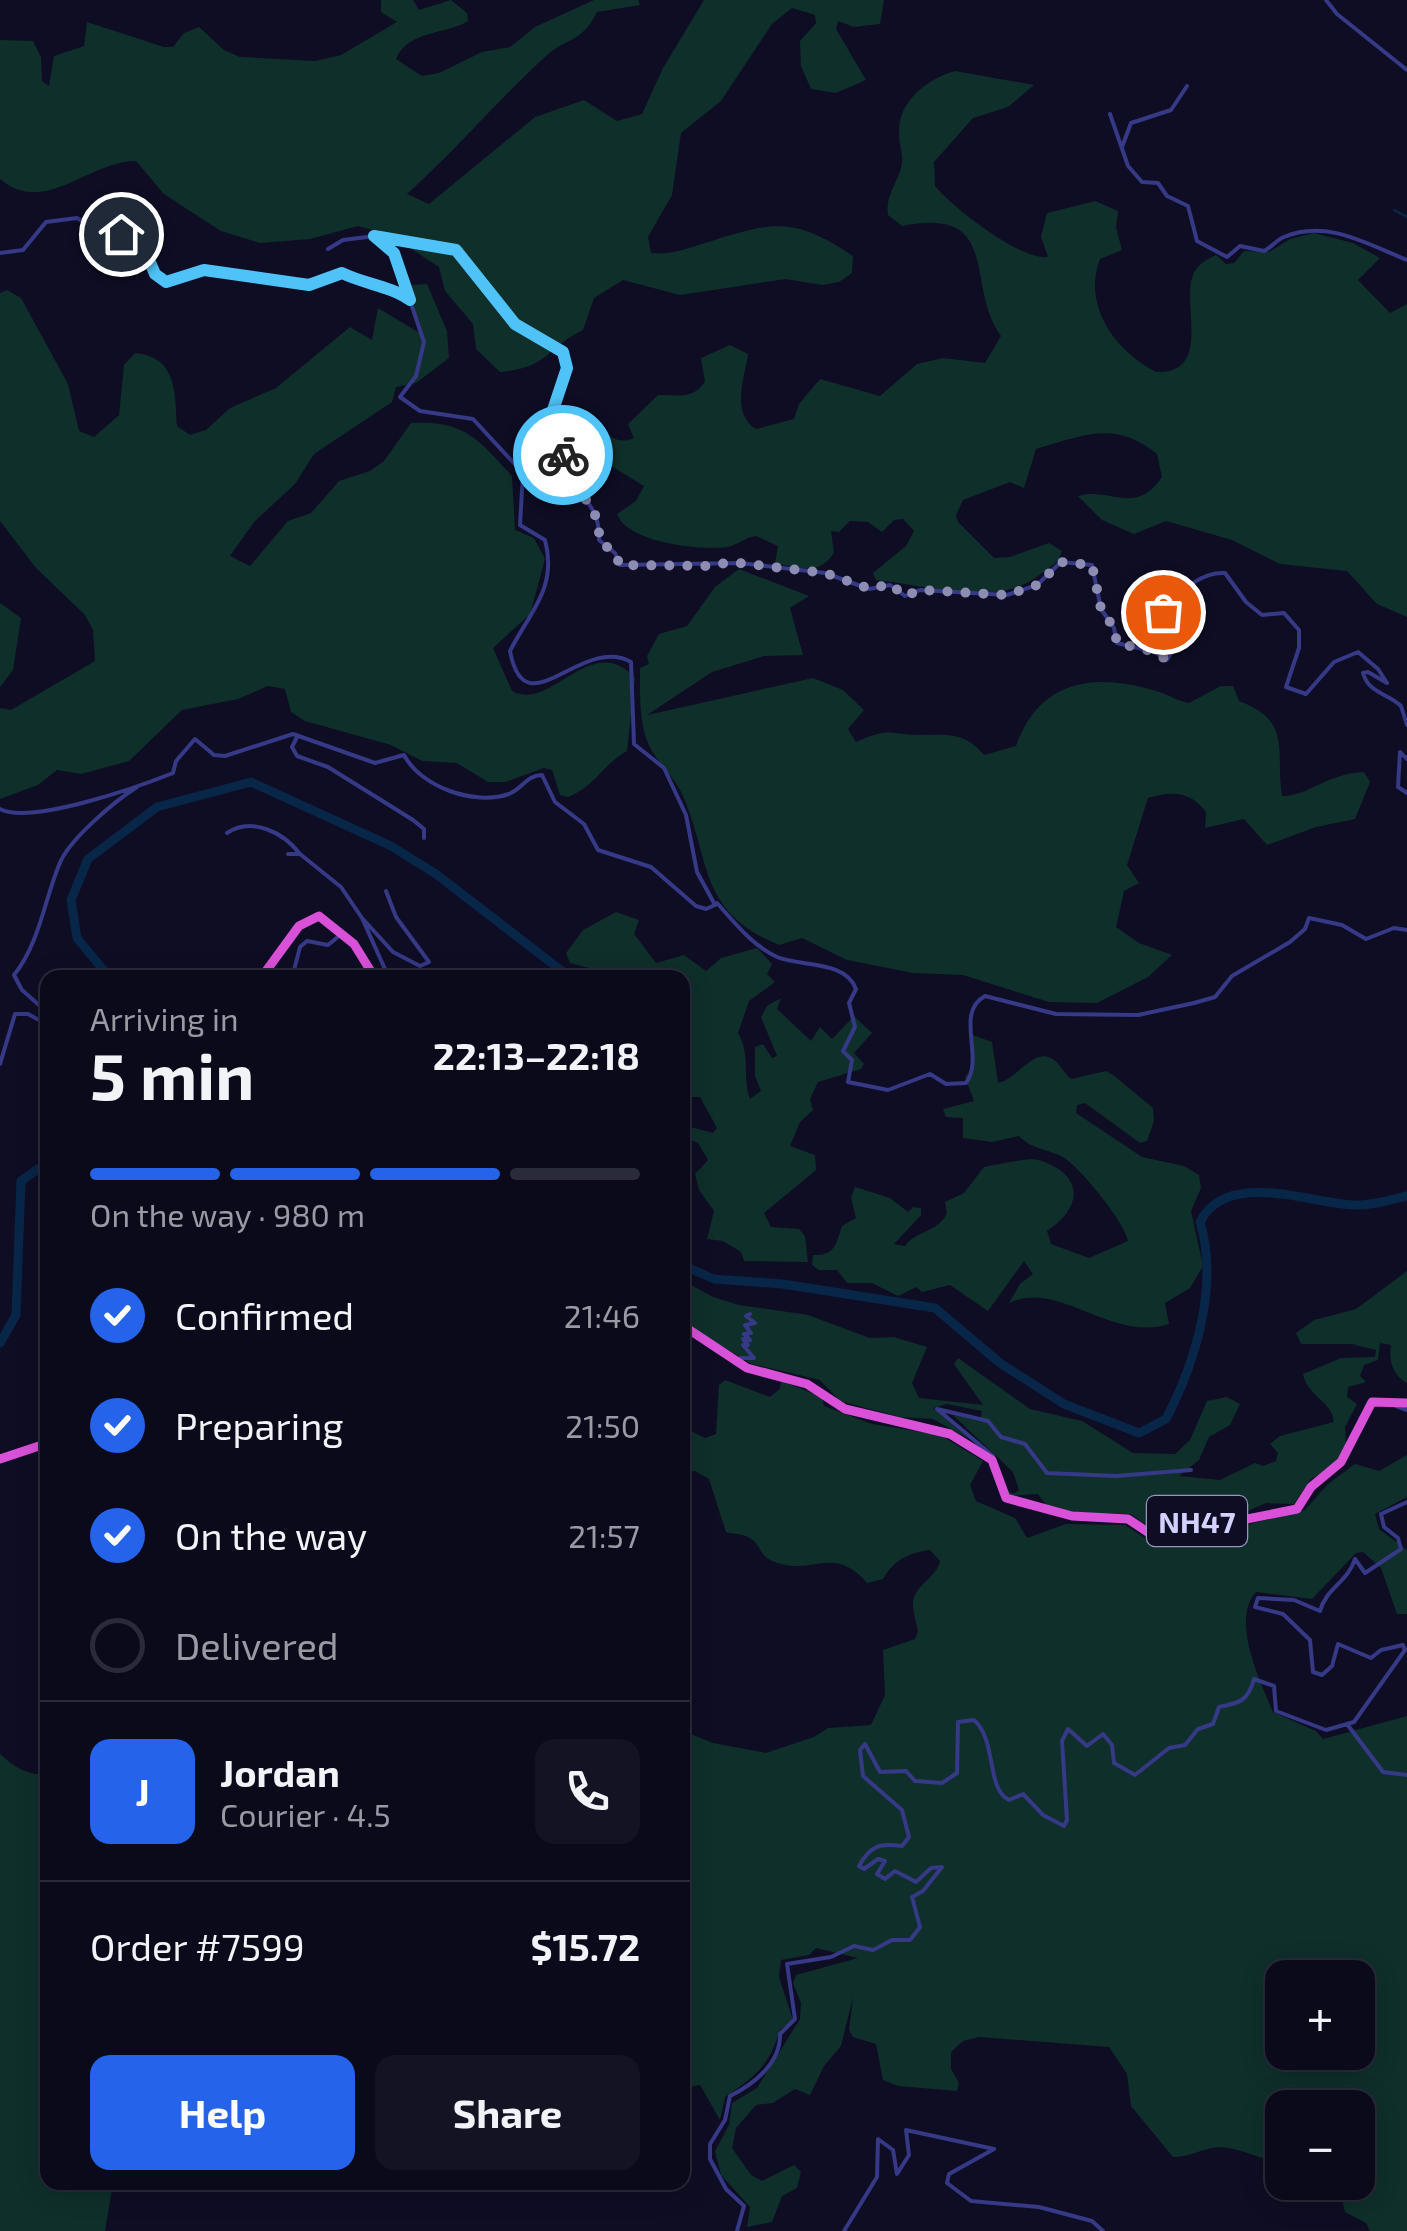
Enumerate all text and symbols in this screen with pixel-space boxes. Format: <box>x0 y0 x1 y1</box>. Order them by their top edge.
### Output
pin <box>79 192 164 277</box>
icon: home <box>94 207 149 262</box>
courier <box>513 405 613 505</box>
icon: bike <box>536 428 591 483</box>
pin <box>1121 570 1206 655</box>
icon: bag <box>1136 585 1191 640</box>
text: Arriving in <box>90 999 239 1037</box>
text: 22:13–22:18 <box>433 1032 640 1078</box>
text: 5 min <box>90 1035 254 1113</box>
text: On the way · 980 m <box>90 1195 365 1233</box>
icon: check <box>90 1288 145 1343</box>
text: Confirmed <box>175 1292 354 1338</box>
text: 21:46 <box>564 1296 640 1334</box>
icon: check <box>90 1398 145 1453</box>
text: Preparing <box>175 1402 343 1448</box>
text: 21:50 <box>565 1406 640 1444</box>
road number: NH47 <box>1147 1496 1247 1546</box>
icon: check <box>90 1508 145 1563</box>
text: On the way <box>175 1512 367 1558</box>
text: 21:57 <box>568 1516 640 1554</box>
text: Delivered <box>175 1622 339 1668</box>
button: phone <box>535 1739 640 1844</box>
text: Jordan <box>220 1749 340 1795</box>
text: J <box>135 1768 150 1814</box>
text: Courier · 4.5 <box>220 1795 391 1833</box>
text: Order #7599 <box>90 1923 305 1969</box>
text: $15.72 <box>530 1923 640 1969</box>
map controls <box>1265 1960 1375 2200</box>
button: + <box>1265 1960 1375 2070</box>
button: Help <box>90 2055 355 2170</box>
button: Share <box>375 2055 640 2170</box>
button: − <box>1265 2090 1375 2200</box>

